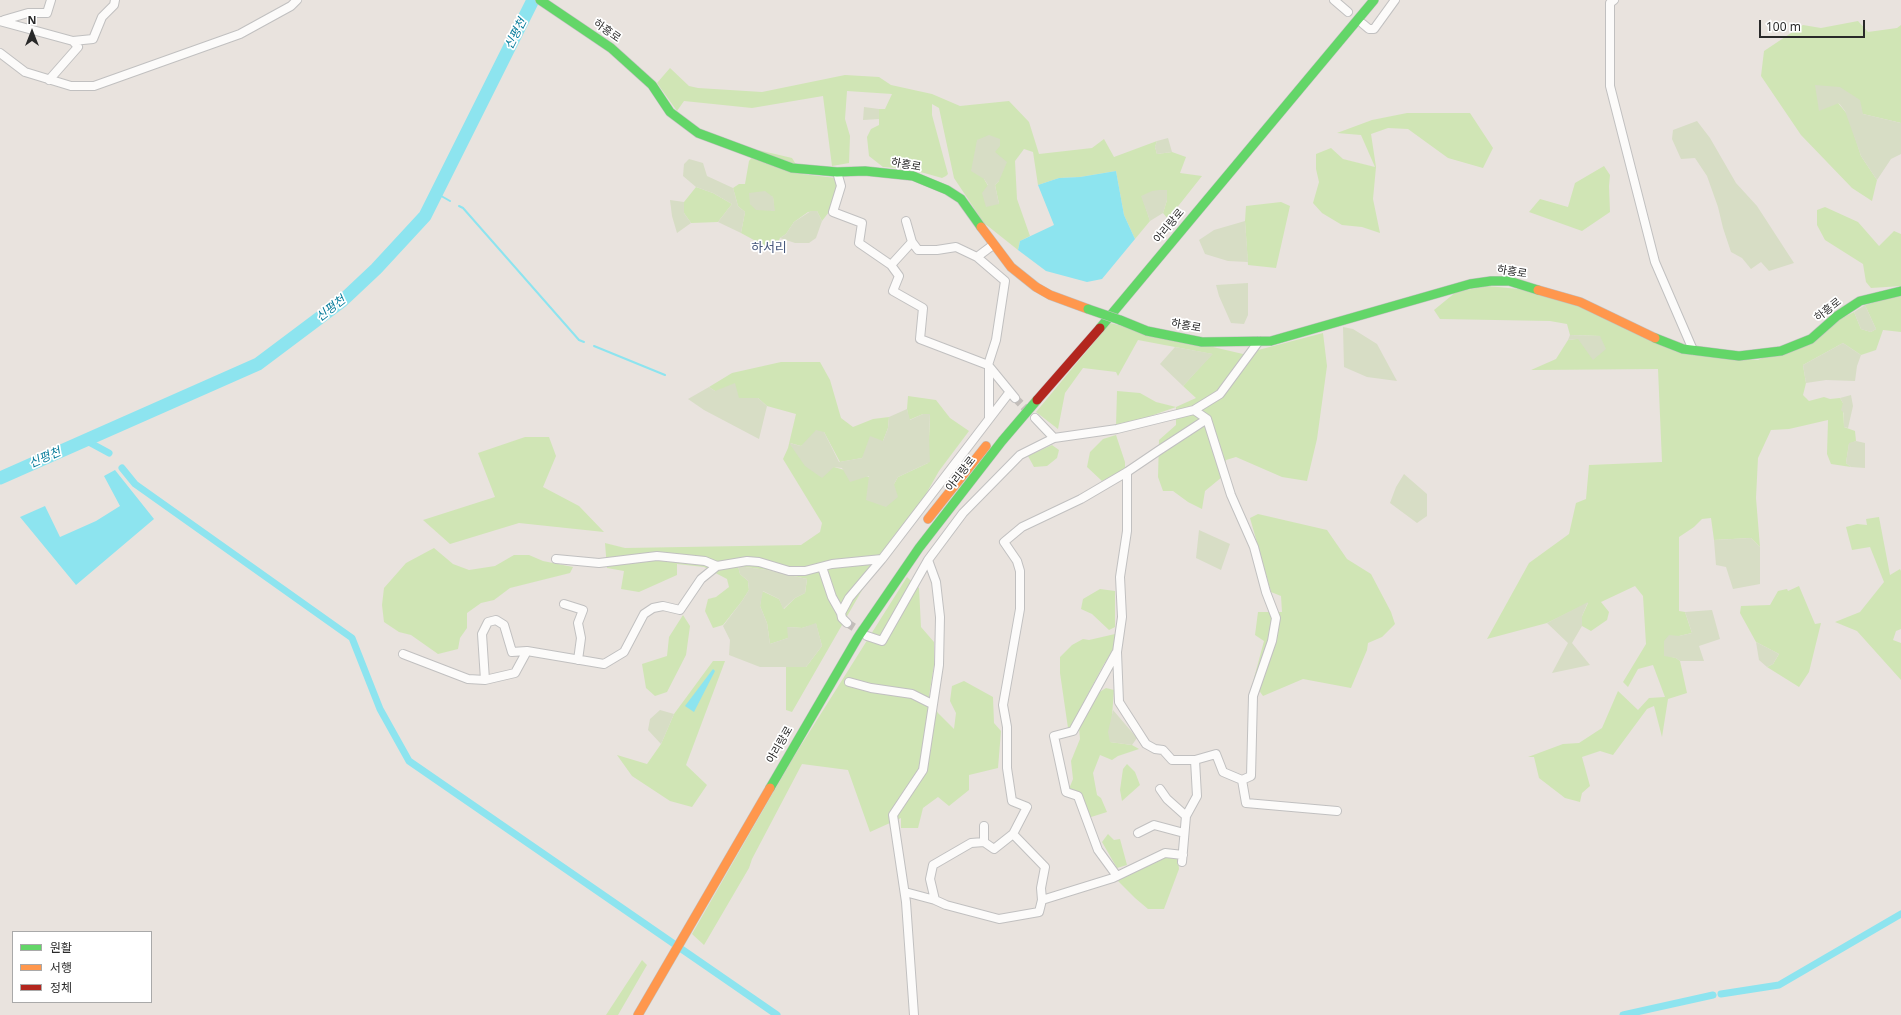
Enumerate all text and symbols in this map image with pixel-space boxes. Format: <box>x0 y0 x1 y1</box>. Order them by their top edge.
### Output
north arrow <box>12 12 52 52</box>
text: N <box>28 12 36 27</box>
scale bar <box>1761 12 1867 38</box>
water label: 신평천 <box>502 16 530 52</box>
street label: 하흥로 <box>591 17 623 45</box>
text: 100 m <box>1766 18 1801 35</box>
street label: 하흥로 <box>890 156 922 174</box>
street label: 아리랑로 <box>1151 206 1187 246</box>
district label: 하서리 <box>751 240 787 256</box>
street label: 하흥로 <box>1496 263 1528 281</box>
water label: 신평천 <box>314 293 348 325</box>
street label: 하흥로 <box>1812 295 1844 325</box>
street label: 하흥로 <box>1170 317 1202 335</box>
water label: 신평천 <box>27 445 63 471</box>
street label: 아리랑로 <box>943 454 979 494</box>
street label: 아리랑로 <box>764 724 796 766</box>
legend <box>12 931 152 1003</box>
text: 원활 <box>50 939 72 956</box>
text: 서행 <box>50 959 72 976</box>
text: 정체 <box>50 979 72 996</box>

